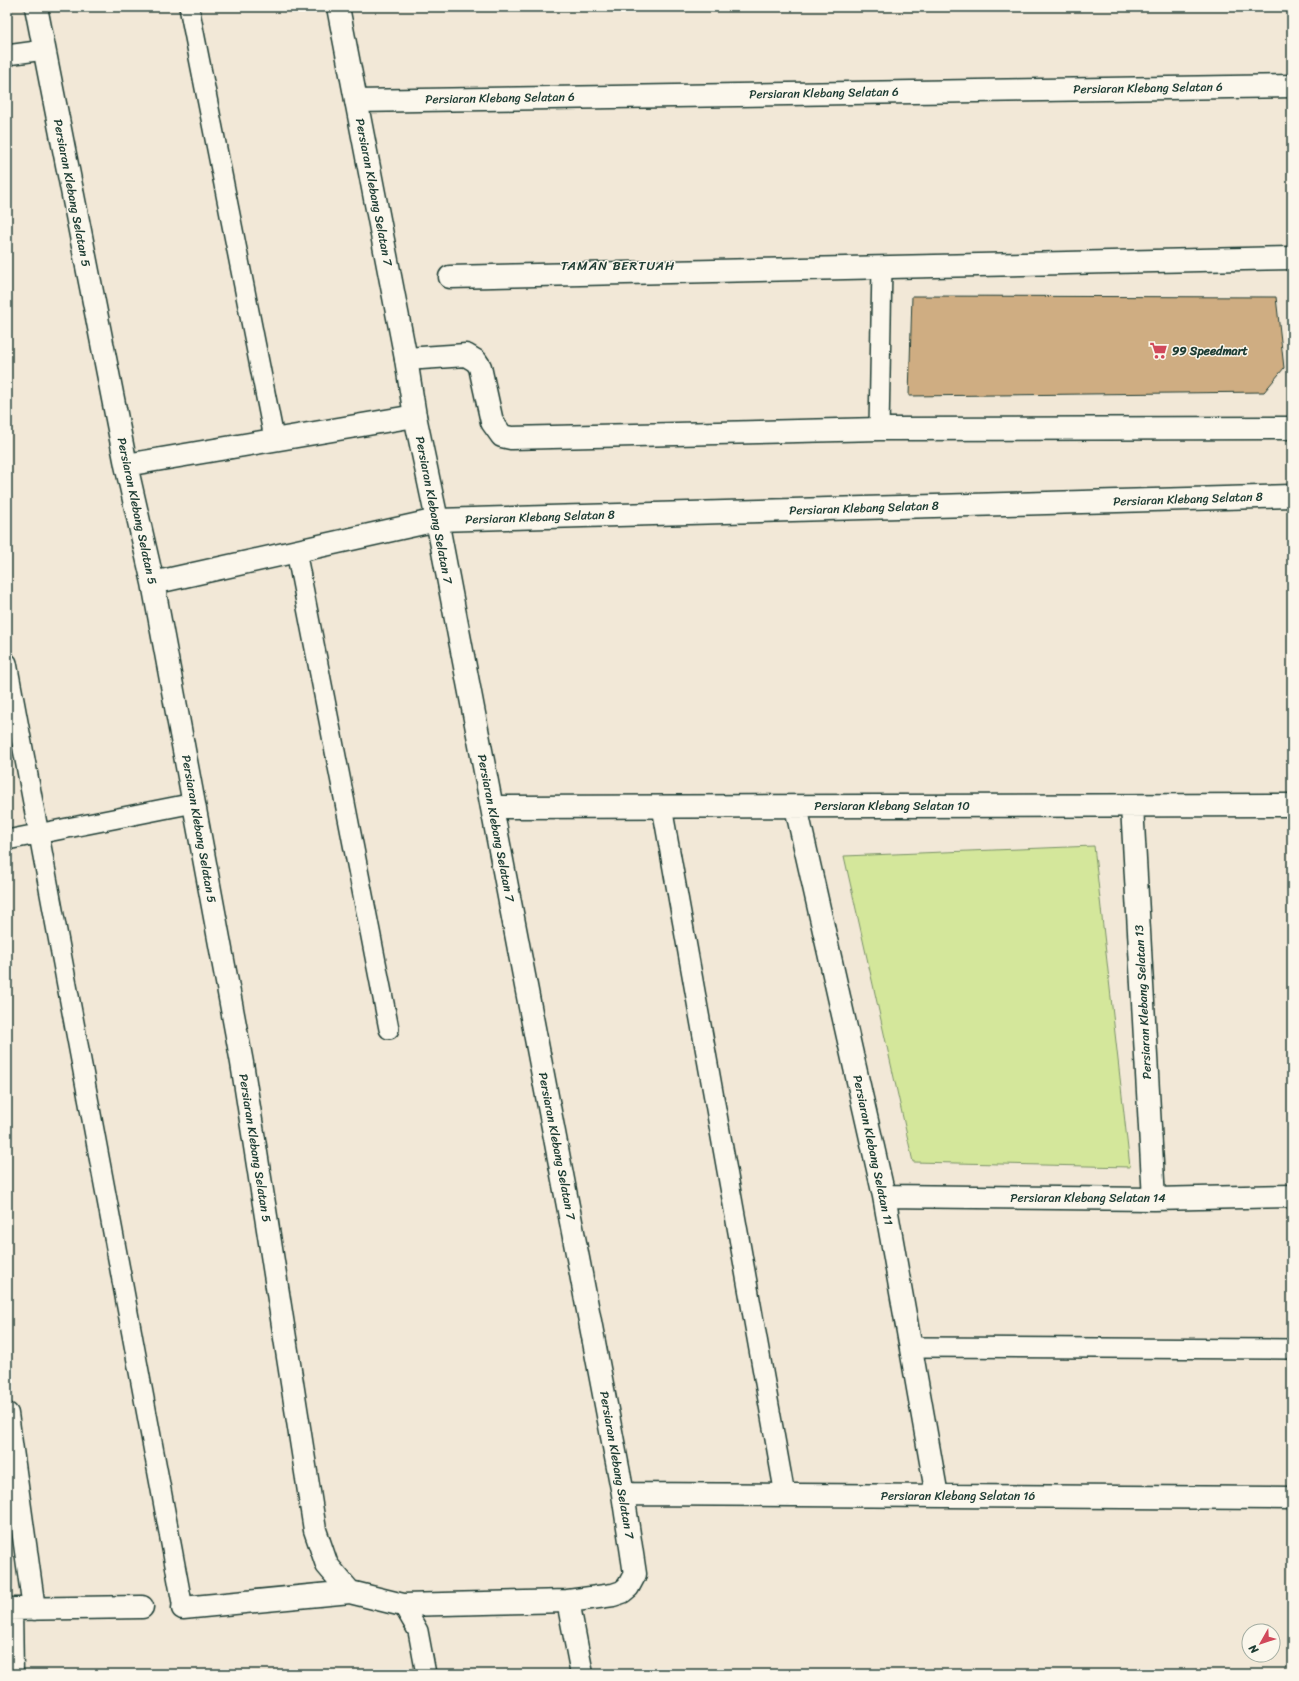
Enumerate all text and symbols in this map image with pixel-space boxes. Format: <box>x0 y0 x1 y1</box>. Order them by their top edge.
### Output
street label: Persiaran Klebang Selatan 6 <box>1073 76 1223 100</box>
street label: Persiaran Klebang Selatan 6 <box>749 81 899 105</box>
street label: Persiaran Klebang Selatan 6 <box>425 86 575 110</box>
street label: Persiaran Klebang Selatan 7 <box>349 116 399 269</box>
street label: Persiaran Klebang Selatan 5 <box>47 117 97 269</box>
district label: TAMAN BERTUAH <box>561 254 675 277</box>
place label: 99 Speedmart <box>1172 340 1249 362</box>
supermarket icon: 99 Speedmart <box>1149 341 1169 361</box>
street label: Persiaran Klebang Selatan 7 <box>409 434 459 587</box>
street label: Persiaran Klebang Selatan 5 <box>111 435 163 587</box>
street label: Persiaran Klebang Selatan 8 <box>1113 485 1263 513</box>
street label: Persiaran Klebang Selatan 8 <box>789 494 939 522</box>
street label: Persiaran Klebang Selatan 8 <box>465 503 615 531</box>
street label: Persiaran Klebang Selatan 7 <box>471 752 521 905</box>
street label: Persiaran Klebang Selatan 5 <box>175 753 223 905</box>
street label: Persiaran Klebang Selatan 10 <box>814 795 970 817</box>
street label: Persiaran Klebang Selatan 13 <box>1128 924 1158 1080</box>
street label: Persiaran Klebang Selatan 7 <box>532 1070 582 1223</box>
street label: Persiaran Klebang Selatan 5 <box>232 1072 278 1224</box>
street label: Persiaran Klebang Selatan 11 <box>846 1073 900 1227</box>
street label: Persiaran Klebang Selatan 14 <box>1010 1187 1166 1209</box>
street label: Persiaran Klebang Selatan 7 <box>593 1389 641 1542</box>
street label: Persiaran Klebang Selatan 16 <box>881 1485 1036 1507</box>
north arrow <box>1241 1623 1281 1663</box>
text: N <box>1244 1640 1264 1659</box>

